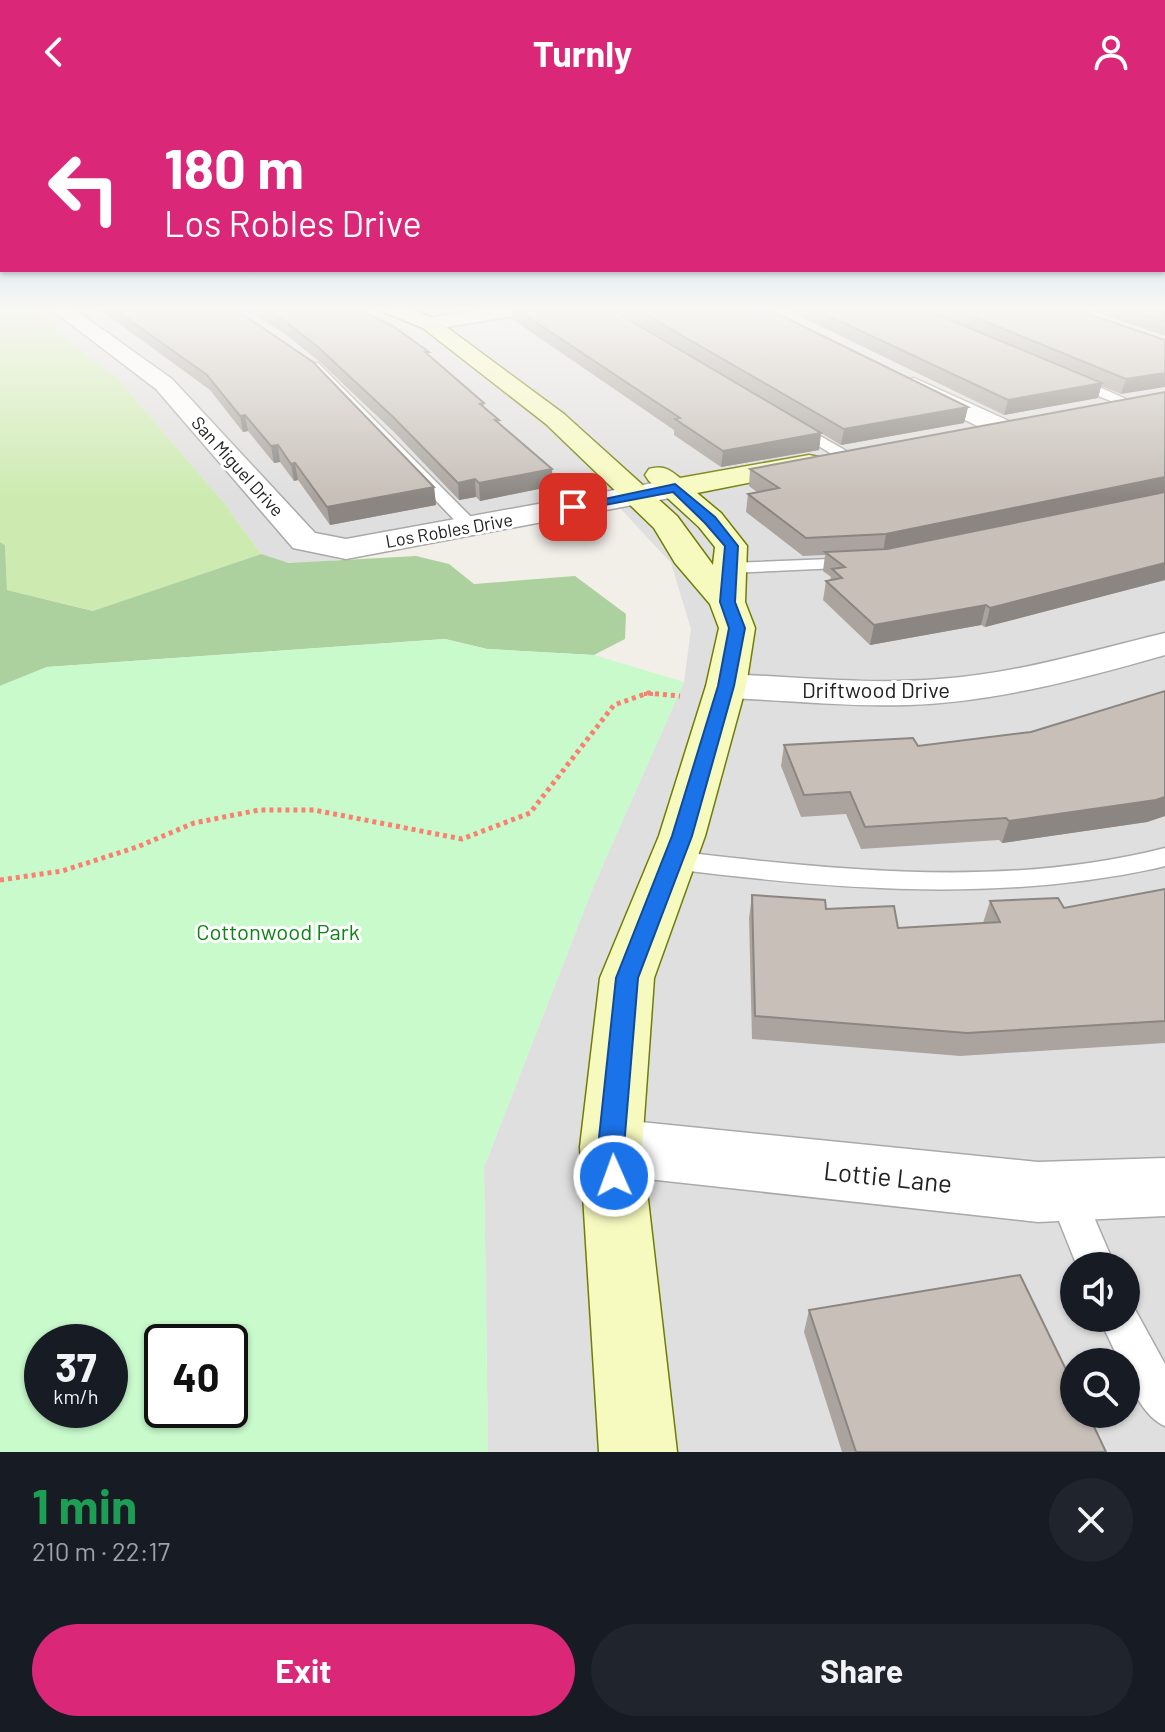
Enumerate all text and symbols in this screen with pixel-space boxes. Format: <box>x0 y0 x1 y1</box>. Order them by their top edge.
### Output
icon: back <box>32 30 76 74</box>
icon: person <box>1089 30 1133 74</box>
text: Turnly <box>533 31 632 74</box>
text: 180 m <box>164 133 304 200</box>
icon: left <box>32 136 136 240</box>
text: Los Robles Drive <box>164 201 422 244</box>
street label: San Miguel Drive <box>187 411 289 521</box>
pin <box>539 473 607 541</box>
icon: arrive <box>551 485 595 529</box>
street label: Los Robles Drive <box>384 508 514 552</box>
street label: Driftwood Drive <box>802 676 950 702</box>
park label: Cottonwood Park <box>196 918 360 944</box>
position arrow <box>572 1134 656 1218</box>
street label: Lottie Lane <box>822 1154 954 1198</box>
map controls <box>1060 1252 1140 1428</box>
button: sound <box>1060 1252 1140 1332</box>
speed limit sign: 40 <box>144 1324 248 1428</box>
text: 37 <box>55 1342 97 1390</box>
button: search <box>1060 1348 1140 1428</box>
text: km/h <box>53 1384 99 1408</box>
text: 1 min <box>32 1476 137 1534</box>
button: close <box>1049 1478 1133 1562</box>
text: 210 m · 22:17 <box>32 1535 170 1566</box>
button: Exit <box>32 1624 575 1716</box>
button: Share <box>591 1624 1133 1716</box>

